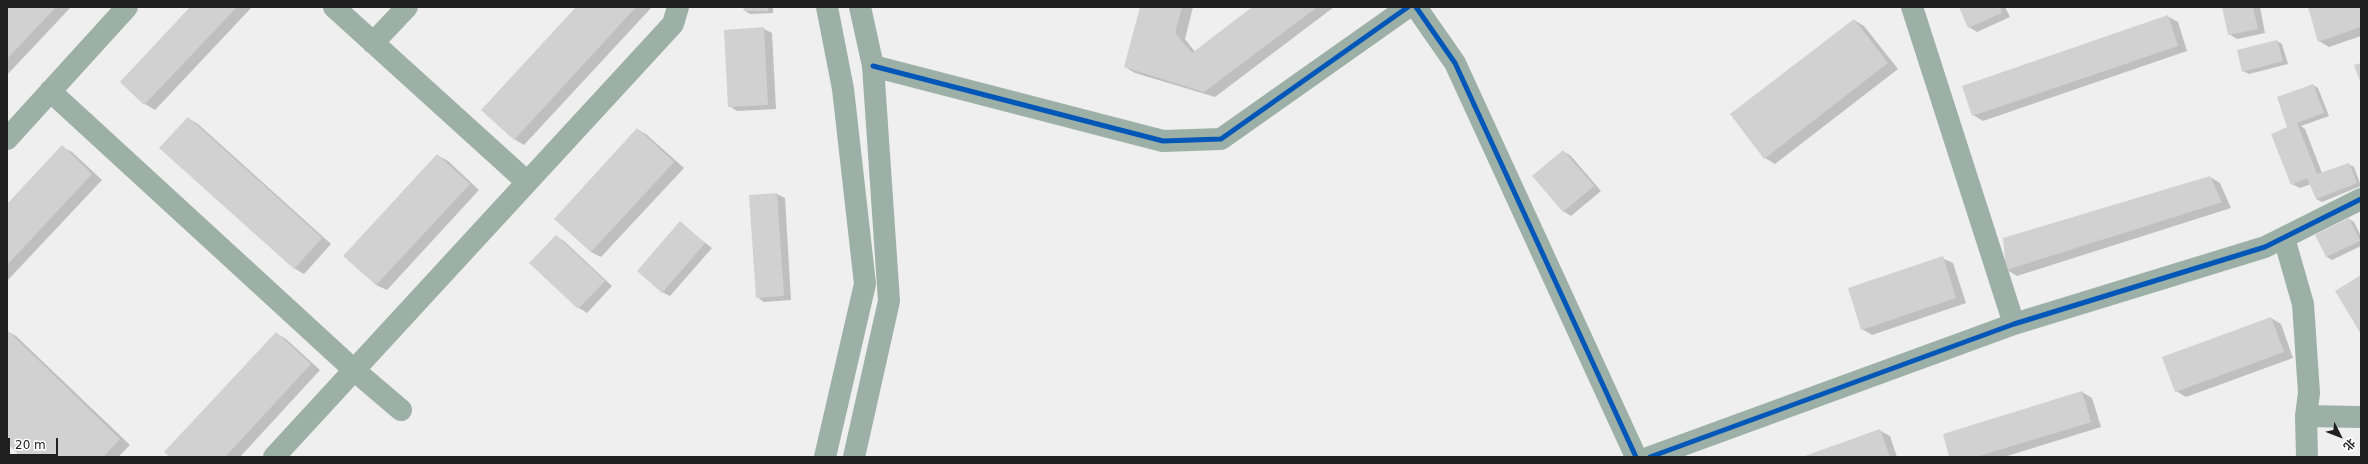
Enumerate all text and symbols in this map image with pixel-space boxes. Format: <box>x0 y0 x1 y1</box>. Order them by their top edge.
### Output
north arrow <box>2320 416 2360 456</box>
scale bar <box>10 430 60 456</box>
text: 北 <box>2341 436 2358 453</box>
text: 20 m <box>15 438 46 452</box>

